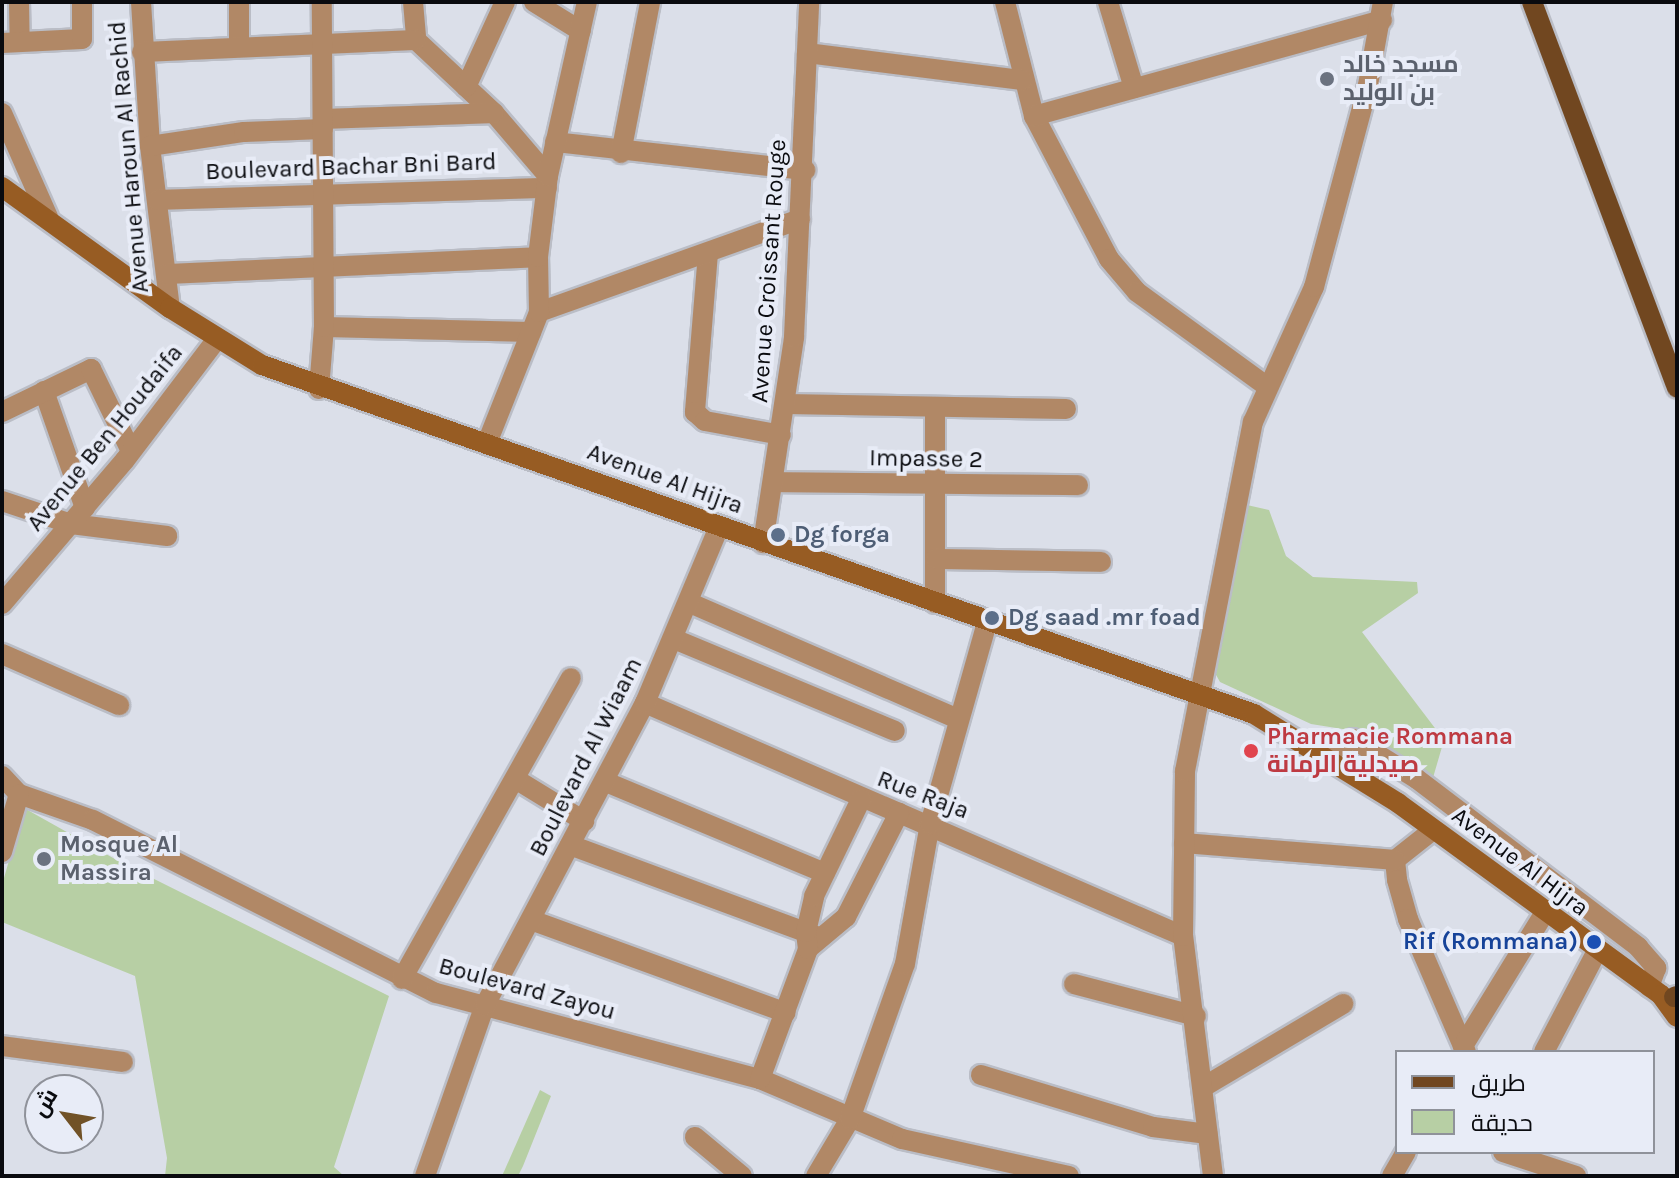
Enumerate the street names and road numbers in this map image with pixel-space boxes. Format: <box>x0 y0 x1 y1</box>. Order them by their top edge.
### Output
street label: Avenue Haroun Al Rachid <box>103 20 155 294</box>
street label: Avenue Croissant Rouge <box>745 138 793 404</box>
street label: Boulevard Bachar Bni Bard <box>205 148 497 186</box>
street label: Avenue Ben Houdaifa <box>21 339 189 537</box>
street label: Avenue Al Hijra <box>583 438 747 520</box>
street label: Impasse 2 <box>869 444 983 474</box>
street label: Boulevard Al Wiaam <box>523 653 649 861</box>
street label: Rue Raja <box>873 764 973 826</box>
street label: Avenue Al Hijra <box>1446 801 1594 923</box>
street label: Boulevard Zayou <box>436 952 618 1026</box>

